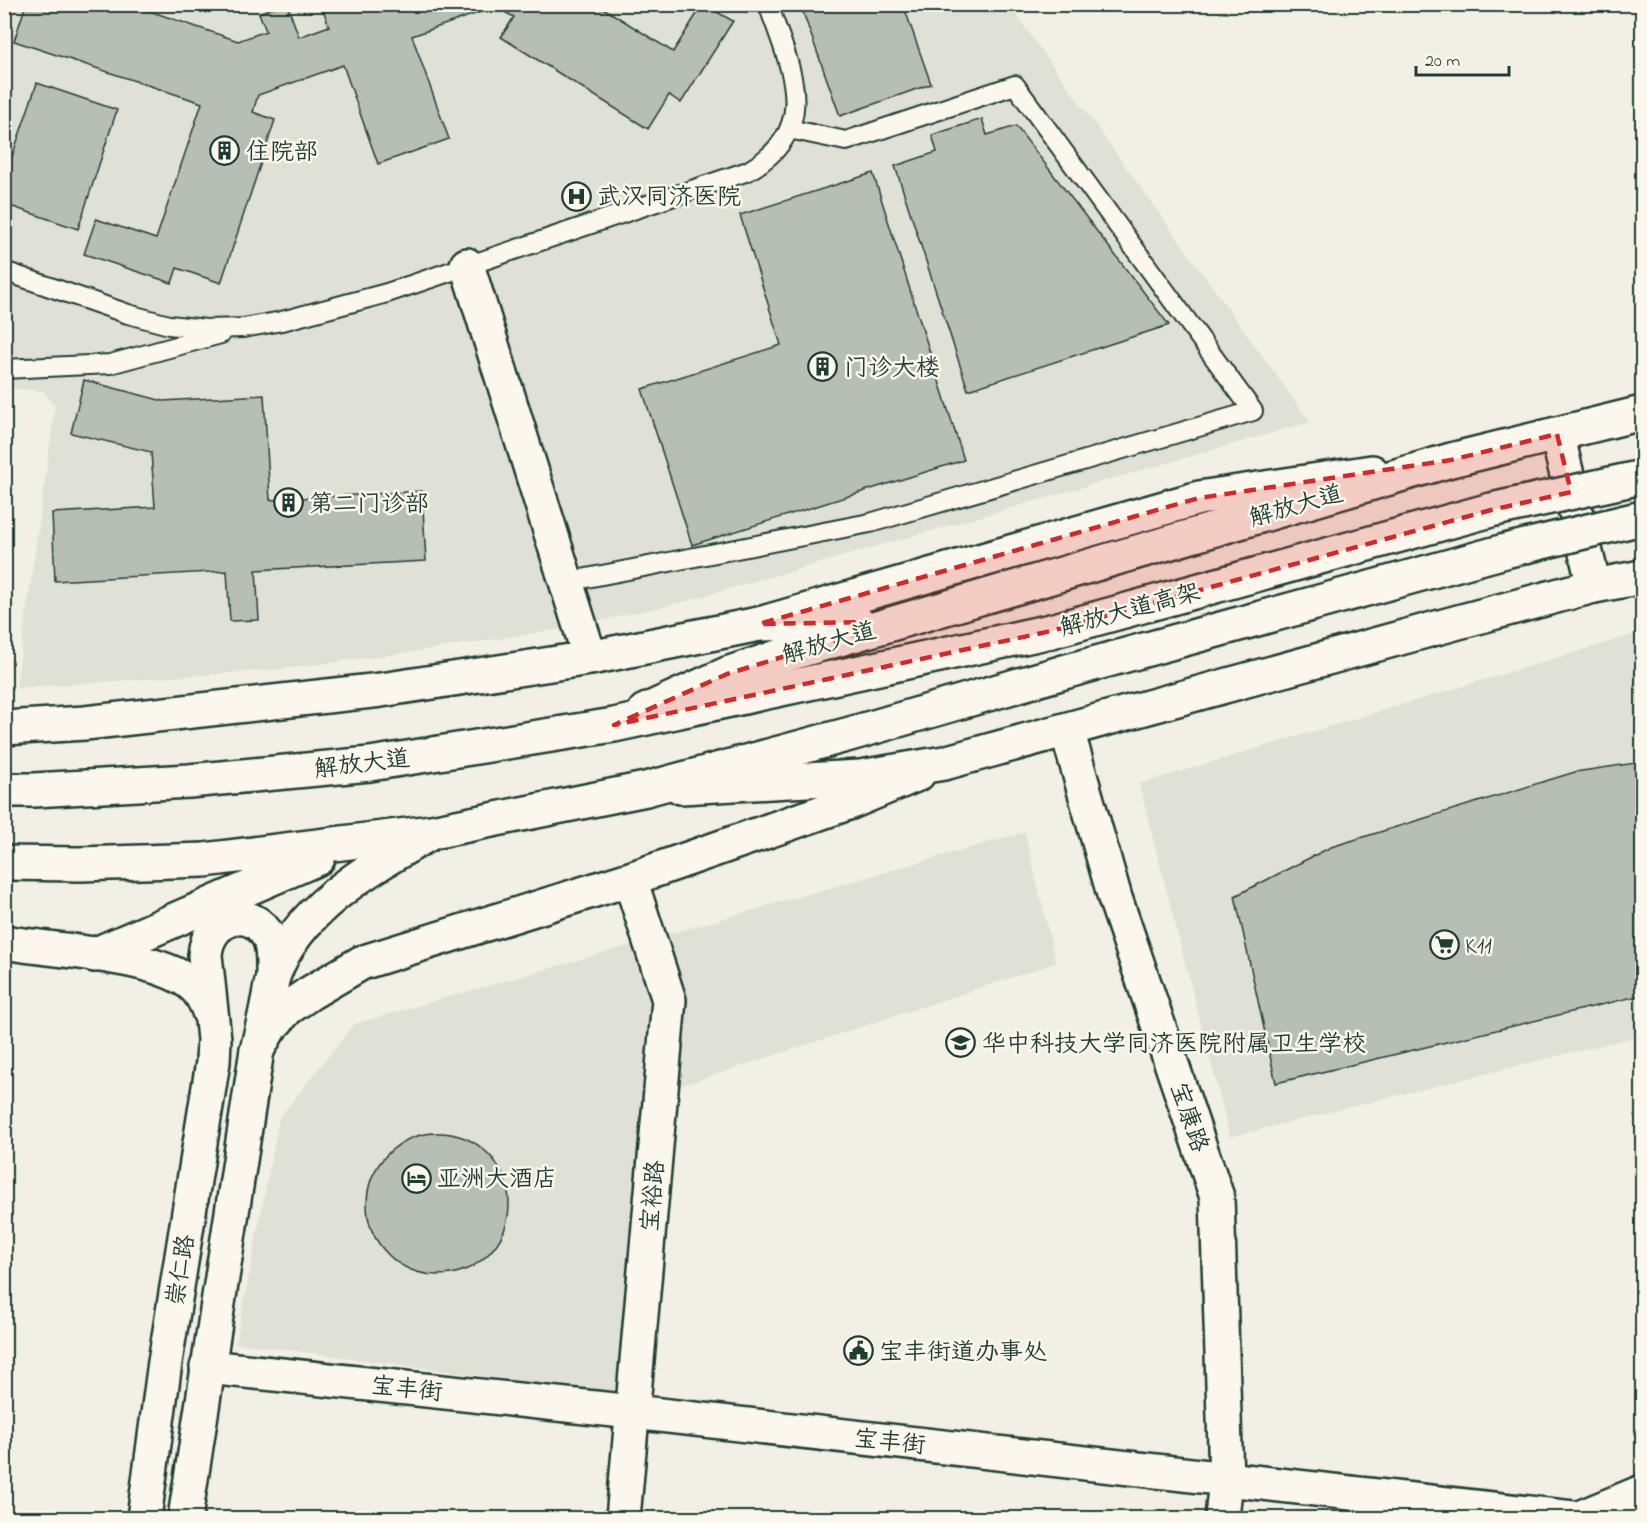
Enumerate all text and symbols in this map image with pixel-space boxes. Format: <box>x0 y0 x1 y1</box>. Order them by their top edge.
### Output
scale bar <box>1416 39 1509 77</box>
text: 20 m <box>1425 49 1460 75</box>
building icon: 住院部 <box>209 135 241 167</box>
place label: 住院部 <box>246 136 318 171</box>
hospital icon: 武汉同济医院 <box>560 180 592 212</box>
place label: 武汉同济医院 <box>597 181 741 216</box>
building icon: 门诊大楼 <box>807 351 839 383</box>
place label: 门诊大楼 <box>844 352 940 387</box>
street label: 解放大道 <box>1246 477 1348 537</box>
building icon: 第二门诊部 <box>272 487 304 519</box>
place label: 第二门诊部 <box>309 488 429 523</box>
street label: 解放大道高架 <box>1057 576 1205 647</box>
street label: 解放大道 <box>779 614 881 674</box>
street label: 解放大道 <box>313 742 412 789</box>
supermarket icon: K11 <box>1428 929 1460 961</box>
place label: K11 <box>1465 930 1492 965</box>
school or university icon: 华中科技大学同济医院附属卫生学校 <box>945 1027 977 1059</box>
place label: 华中科技大学同济医院附属卫生学校 <box>982 1028 1366 1063</box>
street label: 宝康路 <box>1159 1078 1216 1158</box>
street label: 宝裕路 <box>634 1159 675 1234</box>
hotel icon: 亚洲大酒店 <box>400 1162 432 1194</box>
place label: 亚洲大酒店 <box>437 1163 557 1198</box>
street label: 崇仁路 <box>160 1232 205 1309</box>
public building icon: 宝丰街道办事处 <box>842 1335 874 1367</box>
place label: 宝丰街道办事处 <box>879 1336 1047 1371</box>
street label: 宝丰街 <box>369 1369 444 1412</box>
street label: 宝丰街 <box>852 1422 927 1465</box>

